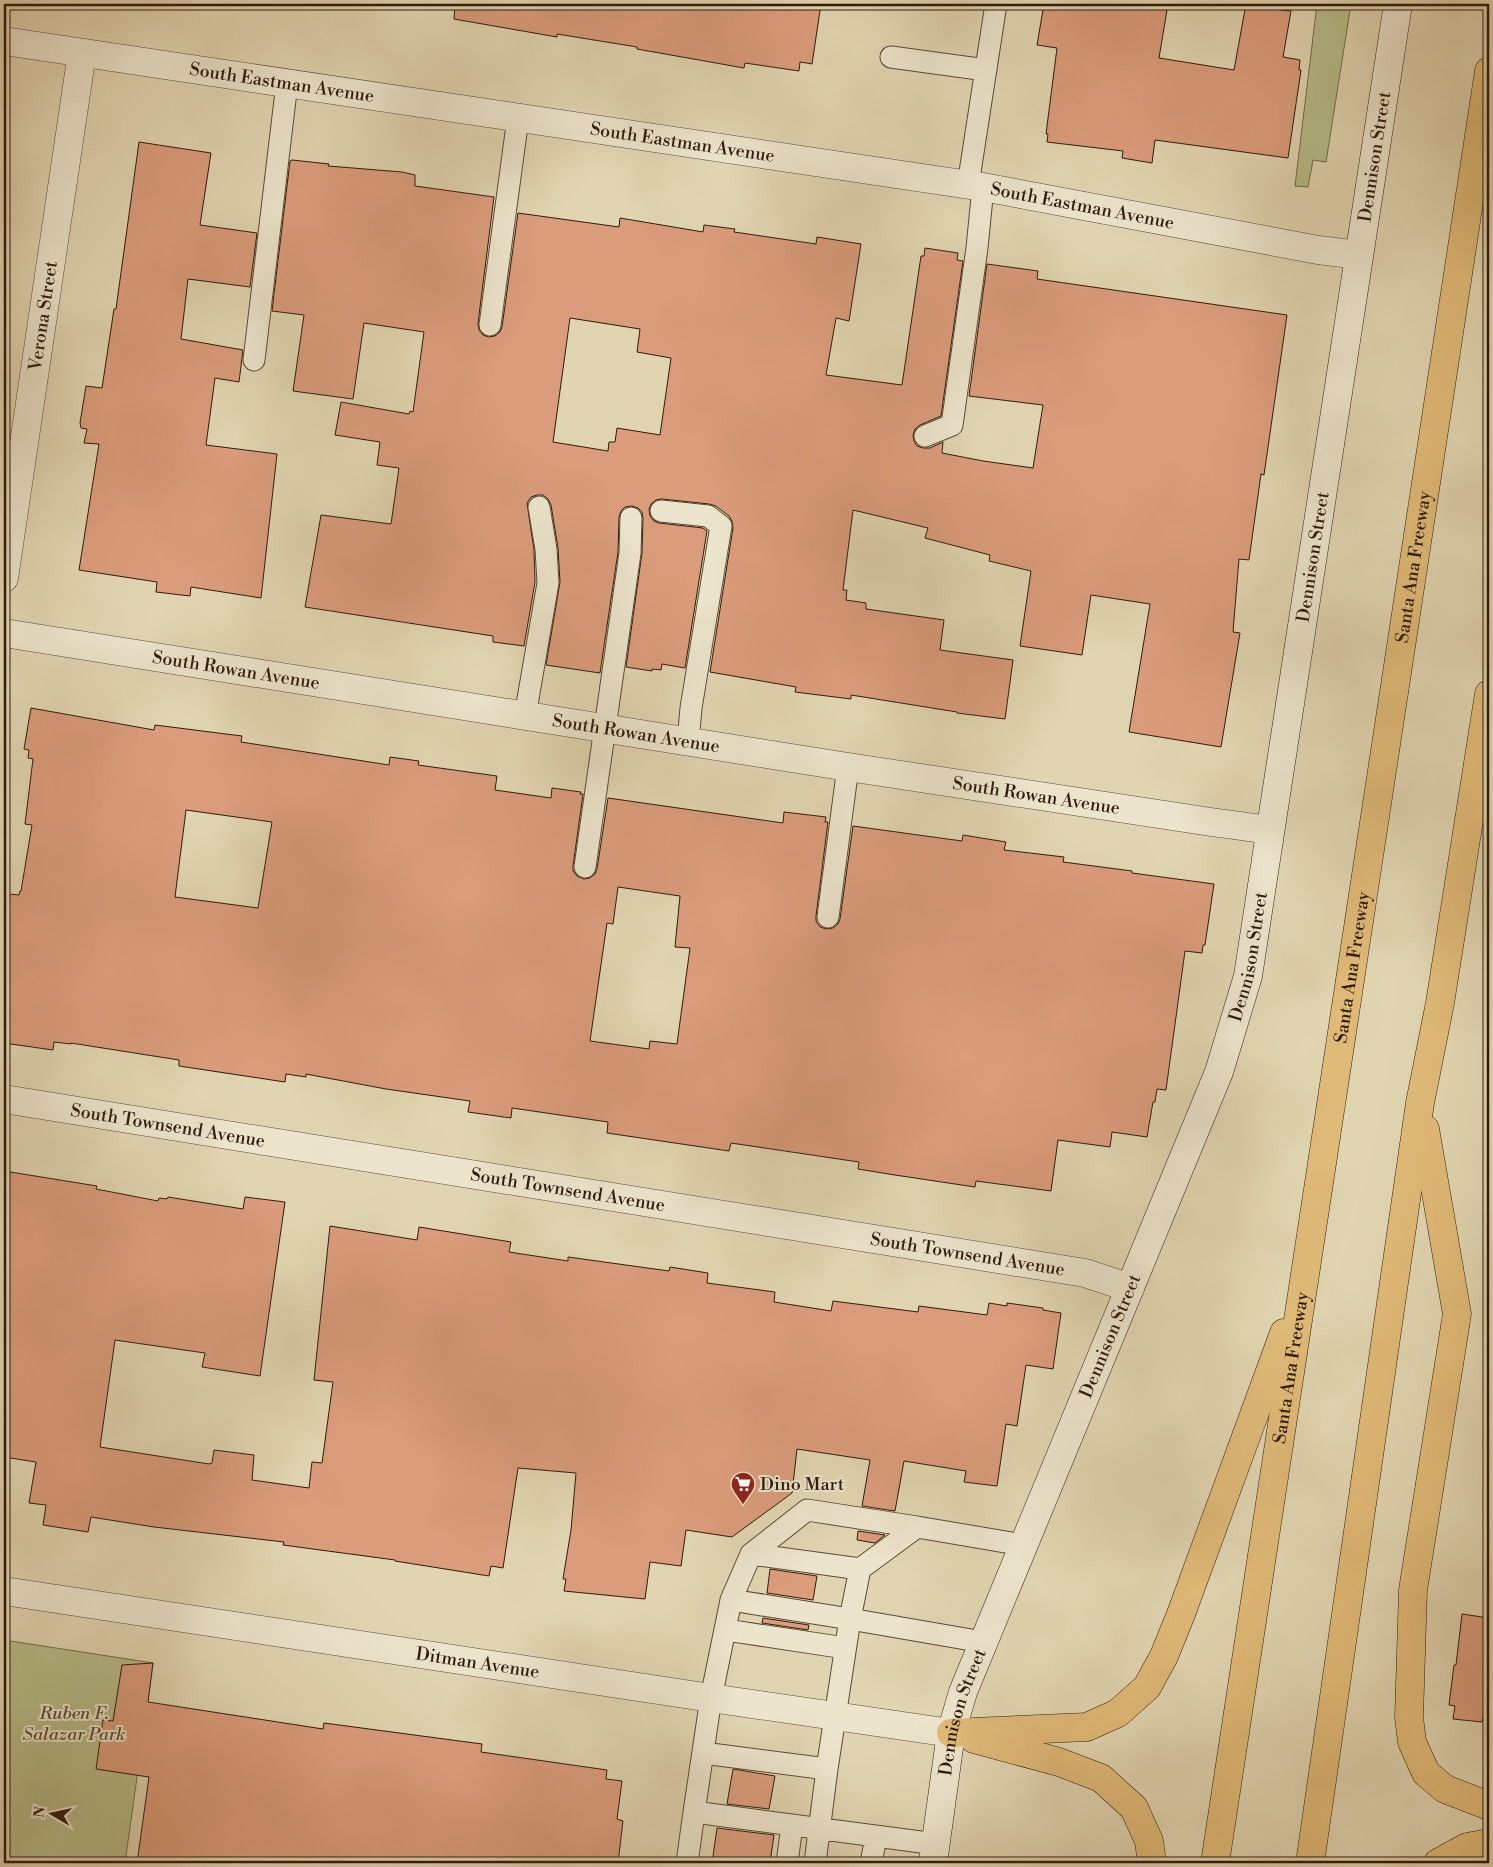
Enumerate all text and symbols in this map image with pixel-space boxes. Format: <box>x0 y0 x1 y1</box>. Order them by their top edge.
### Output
street label: South Eastman Avenue <box>188 58 376 108</box>
street label: Dennison Street <box>1354 89 1396 224</box>
street label: South Eastman Avenue <box>589 118 776 168</box>
street label: South Eastman Avenue <box>989 178 1176 235</box>
street label: Verona Street <box>24 259 63 373</box>
street label: Santa Ana Freeway <box>1391 489 1437 645</box>
street label: Dennison Street <box>1292 490 1335 624</box>
street label: South Rowan Avenue <box>151 646 321 695</box>
street label: South Rowan Avenue <box>551 709 721 758</box>
street label: South Rowan Avenue <box>951 772 1122 820</box>
street label: Dennison Street <box>1224 890 1273 1024</box>
street label: Santa Ana Freeway <box>1329 890 1375 1045</box>
street label: South Townsend Avenue <box>69 1099 267 1153</box>
street label: South Townsend Avenue <box>469 1163 667 1217</box>
street label: South Townsend Avenue <box>869 1228 1066 1282</box>
street label: Dennison Street <box>1075 1270 1146 1402</box>
street label: Santa Ana Freeway <box>1268 1290 1314 1445</box>
supermarket icon: Dino Mart <box>730 1471 756 1505</box>
place label: Dino Mart <box>760 1473 845 1496</box>
street label: Ditman Avenue <box>414 1642 541 1684</box>
street label: Dennison Street <box>934 1645 992 1777</box>
park label: Ruben F. Salazar Park <box>23 1702 125 1746</box>
north arrow <box>28 1790 78 1840</box>
text: N <box>30 1805 50 1819</box>

